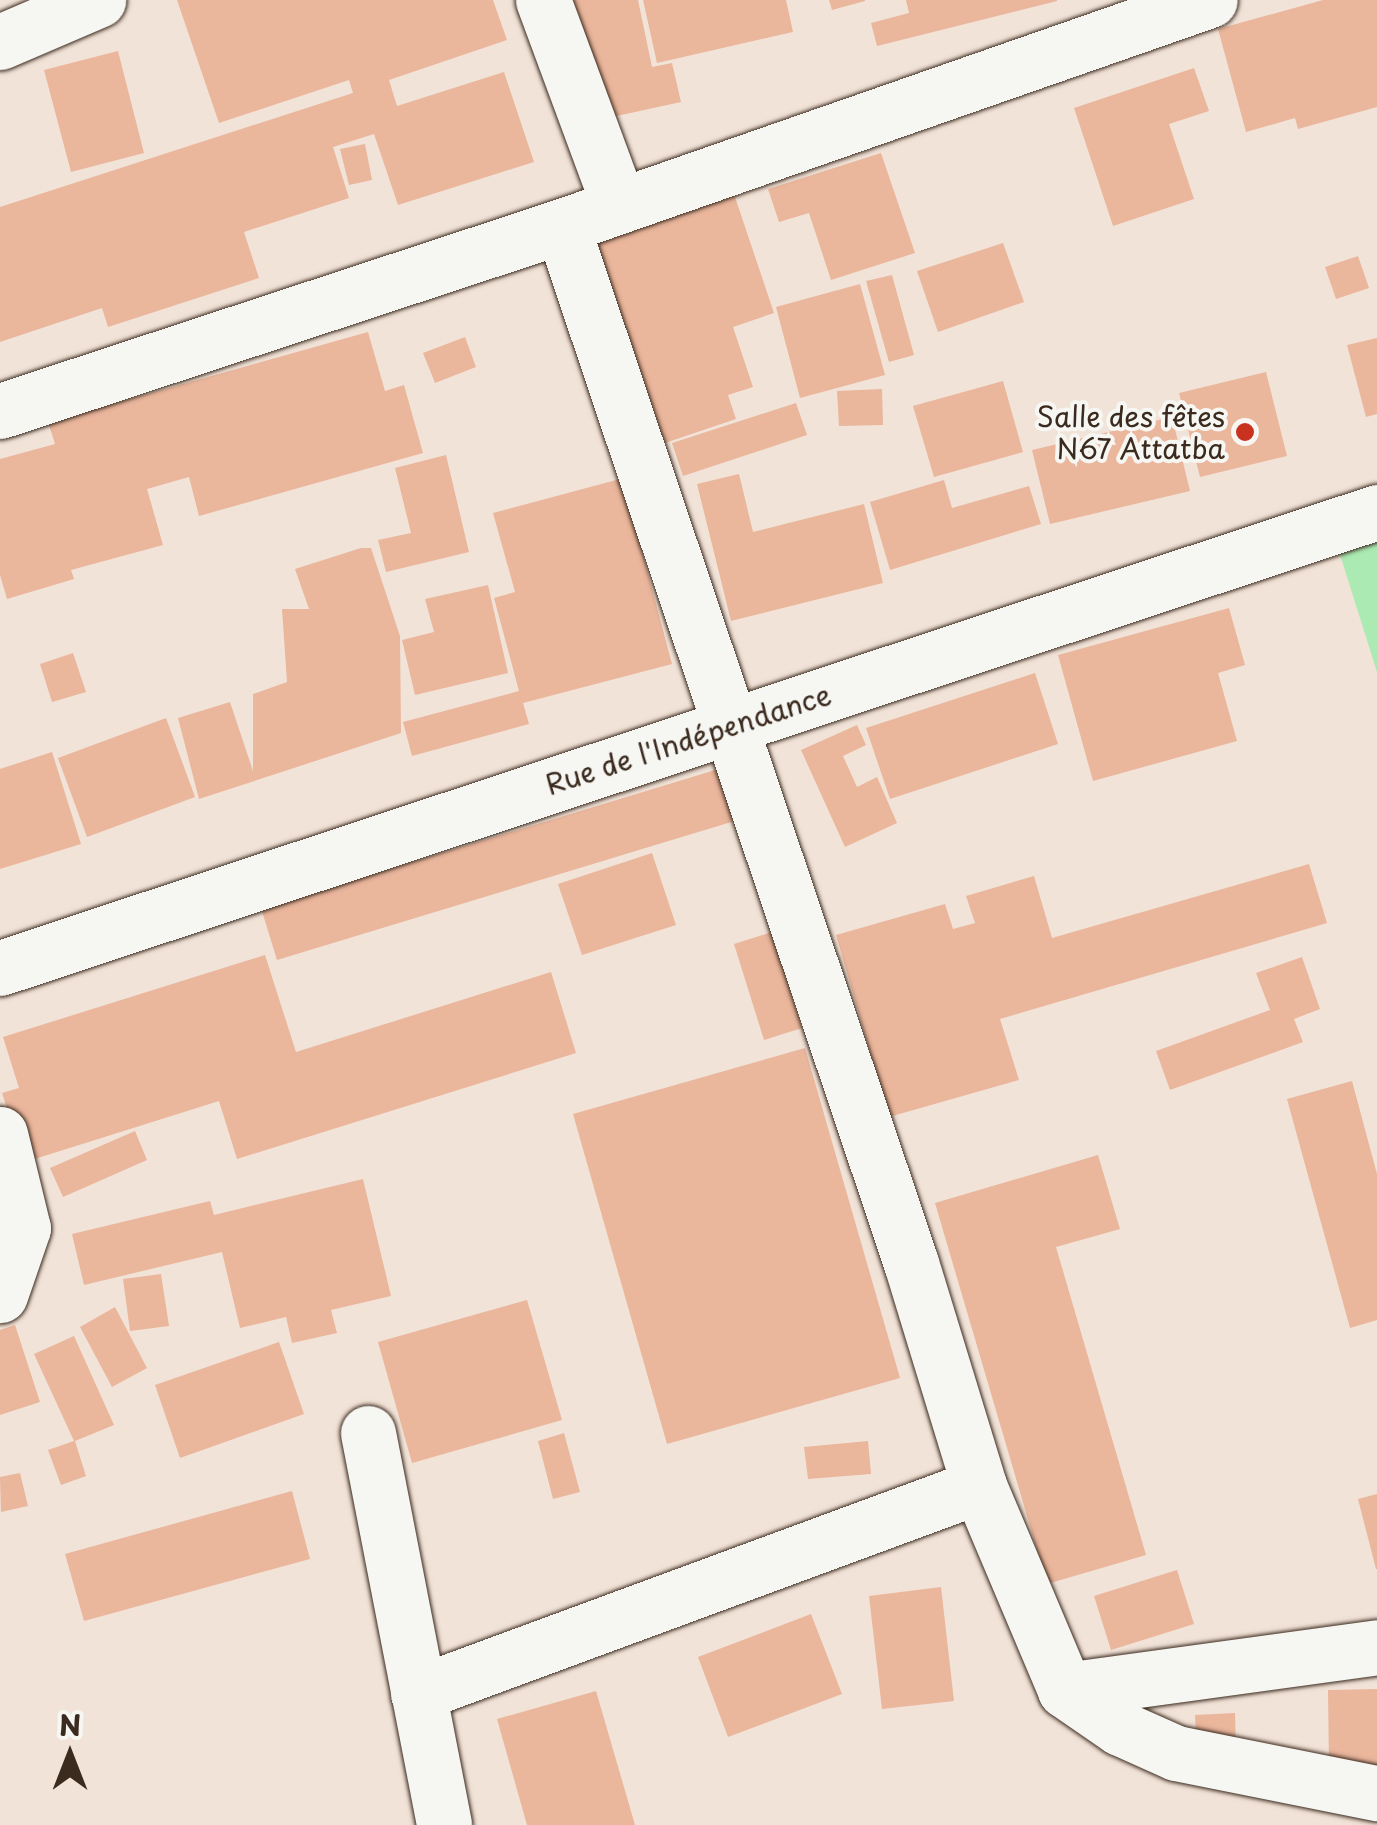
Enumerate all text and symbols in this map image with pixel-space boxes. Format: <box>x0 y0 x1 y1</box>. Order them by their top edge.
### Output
place label: Salle des fêtes N67 Attatba <box>1033 399 1225 465</box>
marker: Salle des fêtes N67 Attatba <box>1234 421 1256 443</box>
street label: Rue de l'Indépendance <box>539 676 837 802</box>
text: N <box>59 1703 81 1746</box>
north arrow <box>20 1705 120 1805</box>

